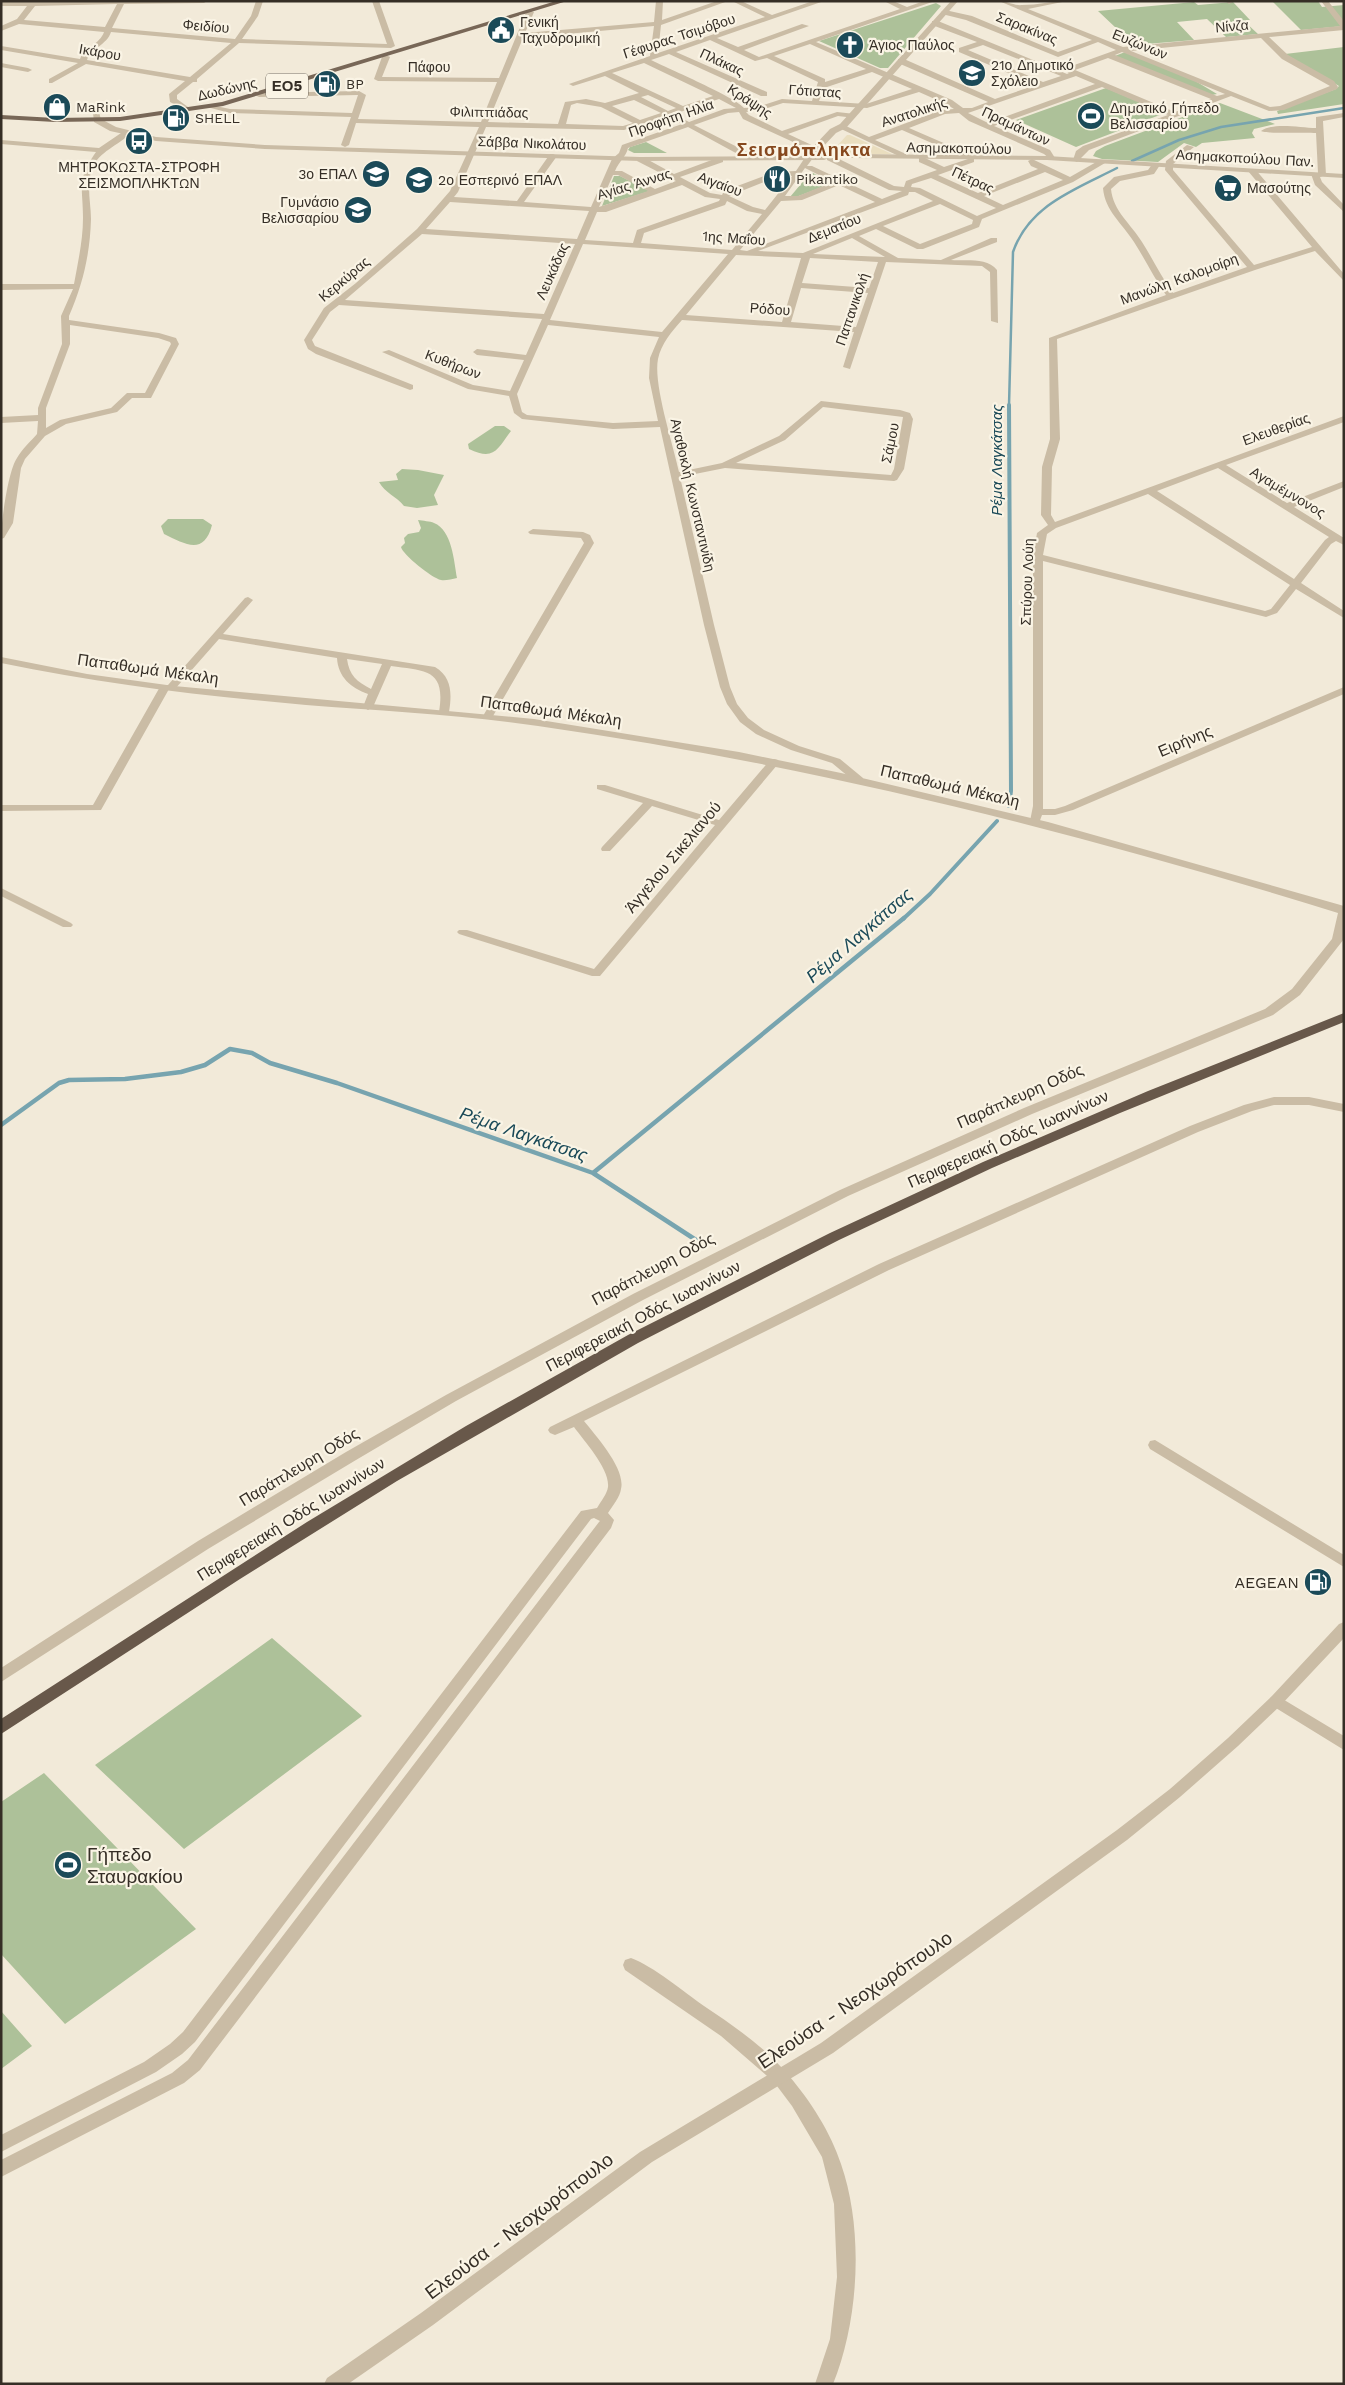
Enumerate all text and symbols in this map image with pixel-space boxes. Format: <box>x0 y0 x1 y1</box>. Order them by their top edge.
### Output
street label: Σαρακίνας <box>994 8 1060 48</box>
street label: Γέφυρας Τσιμόβου <box>621 10 737 62</box>
place label: Γενική Ταχυδρομική <box>520 14 600 46</box>
public building icon: Γενική Ταχυδρομική <box>486 15 516 45</box>
street label: Φειδίου <box>182 16 230 36</box>
street label: Νίνζα <box>1215 17 1249 35</box>
street label: Ευζώνων <box>1110 26 1170 62</box>
church icon: Άγιος Παύλος <box>835 30 865 60</box>
place label: Άγιος Παύλος <box>869 37 955 53</box>
street label: Ικάρου <box>78 40 122 64</box>
street label: Πλάκας <box>697 45 747 79</box>
place label: 21ο Δημοτικό Σχόλειο <box>991 57 1074 89</box>
school or university icon: 21ο Δημοτικό Σχόλειο <box>957 58 987 88</box>
street label: Πάφου <box>408 59 450 75</box>
fuel station icon: BP <box>312 69 342 99</box>
street label: Δωδώνης <box>196 74 259 104</box>
road number: ΕΟ5 <box>266 74 308 98</box>
place label: BP <box>346 76 364 92</box>
street label: Κράψης <box>725 81 775 121</box>
street label: Γότιστας <box>788 81 842 101</box>
shop icon: MaRink <box>42 92 72 122</box>
street label: Ανατολικής <box>879 94 949 130</box>
street label: Προφήτη Ηλία <box>626 96 716 140</box>
place label: MaRink <box>76 99 125 115</box>
place label: Δημοτικό Γήπεδο Βελισσαρίου <box>1110 100 1219 132</box>
sports icon: Δημοτικό Γήπεδο Βελισσαρίου <box>1076 101 1106 131</box>
fuel station icon: SHELL <box>161 103 191 133</box>
street label: Φιλιππιάδας <box>449 103 529 121</box>
street label: Πραμάντων <box>979 103 1053 149</box>
place label: SHELL <box>195 110 240 126</box>
bus stop icon: ΜΗΤΡΟΚΩΣΤΑ-ΣΤΡΟΦΗ ΣΕΙΣΜΟΠΛΗΚΤΩΝ <box>124 126 154 156</box>
street label: Σάββα Νικολάτου <box>477 133 587 153</box>
district label: Σεισμόπληκτα <box>737 139 871 160</box>
street label: Ασημακοπούλου <box>906 139 1012 157</box>
street label: Ασημακοπούλου Παν. <box>1175 146 1315 170</box>
place label: ΜΗΤΡΟΚΩΣΤΑ-ΣΤΡΟΦΗ ΣΕΙΣΜΟΠΛΗΚΤΩΝ <box>58 159 220 191</box>
school or university icon: 3ο ΕΠΑΛ <box>361 159 391 189</box>
street label: Πέτρας <box>949 163 997 197</box>
restaurant icon: Pikantiko <box>762 164 792 194</box>
school or university icon: 2ο Εσπερινό ΕΠΑΛ <box>404 165 434 195</box>
street label: Αγίας Άννας <box>595 165 673 203</box>
place label: 3ο ΕΠΑΛ <box>298 166 358 182</box>
street label: Αιγαίου <box>696 169 744 199</box>
place label: Pikantiko <box>796 171 858 187</box>
place label: 2ο Εσπερινό ΕΠΑΛ <box>438 172 563 188</box>
supermarket icon: Μασούτης <box>1213 173 1243 203</box>
place label: Μασούτης <box>1247 180 1311 196</box>
place label: Γυμνάσιο Βελισσαρίου <box>261 194 339 226</box>
school or university icon: Γυμνάσιο Βελισσαρίου <box>343 195 373 225</box>
street label: Δεματίου <box>805 210 863 246</box>
street label: 1ης Μαΐου <box>702 228 766 248</box>
street label: Λευκάδας <box>532 240 572 302</box>
street label: Μανώλη Καλομοίρη <box>1118 250 1240 308</box>
street label: Κερκύρας <box>315 253 373 305</box>
street label: Παπανικολή <box>832 271 872 347</box>
street label: Ρόδου <box>749 300 791 318</box>
street label: Κυθήρων <box>423 346 483 382</box>
water label: Ρέμα Λαγκάτσας <box>988 404 1006 516</box>
street label: Ελευθερίας <box>1240 409 1312 449</box>
street label: Αγαθοκλή Κωνσταντινίδη <box>668 417 718 573</box>
street label: Σάμου <box>878 421 902 465</box>
street label: Αγαμέμνονoς <box>1248 463 1329 521</box>
street label: Σπύρου Λούη <box>1017 538 1037 626</box>
street label: Παπαθωμά Μέκαλη <box>76 650 220 688</box>
street label: Παπαθωμά Μέκαλη <box>479 692 623 730</box>
street label: Ειρήνης <box>1155 721 1215 761</box>
street label: Παπαθωμά Μέκαλη <box>879 761 1021 811</box>
street label: Άγγελου Σικελιανού <box>621 797 725 917</box>
water label: Ρέμα Λαγκάτσας <box>802 883 917 987</box>
street label: Παράπλευρη Οδός <box>954 1059 1086 1132</box>
street label: Περιφερειακή Οδός Ιωαννίνων <box>905 1086 1111 1192</box>
water label: Ρέμα Λαγκάτσας <box>457 1102 591 1166</box>
street label: Παράπλευρη Οδός <box>588 1228 718 1309</box>
street label: Περιφερειακή Οδός Ιωαννίνων <box>542 1256 744 1376</box>
street label: Παράπλευρη Οδός <box>236 1424 363 1510</box>
street label: Περιφερειακή Οδός Ιωαννίνων <box>194 1453 388 1585</box>
fuel station icon: AEGEAN <box>1303 1567 1333 1597</box>
place label: AEGEAN <box>1234 1573 1299 1592</box>
place label: Γήπεδο Σταυρακίου <box>87 1843 183 1888</box>
sports icon: Γήπεδο Σταυρακίου <box>53 1850 83 1880</box>
street label: Ελεούσα - Νεοχωρόπουλο <box>753 1926 957 2074</box>
street label: Ελεούσα - Νεοχωρόπουλο <box>420 2148 618 2304</box>

